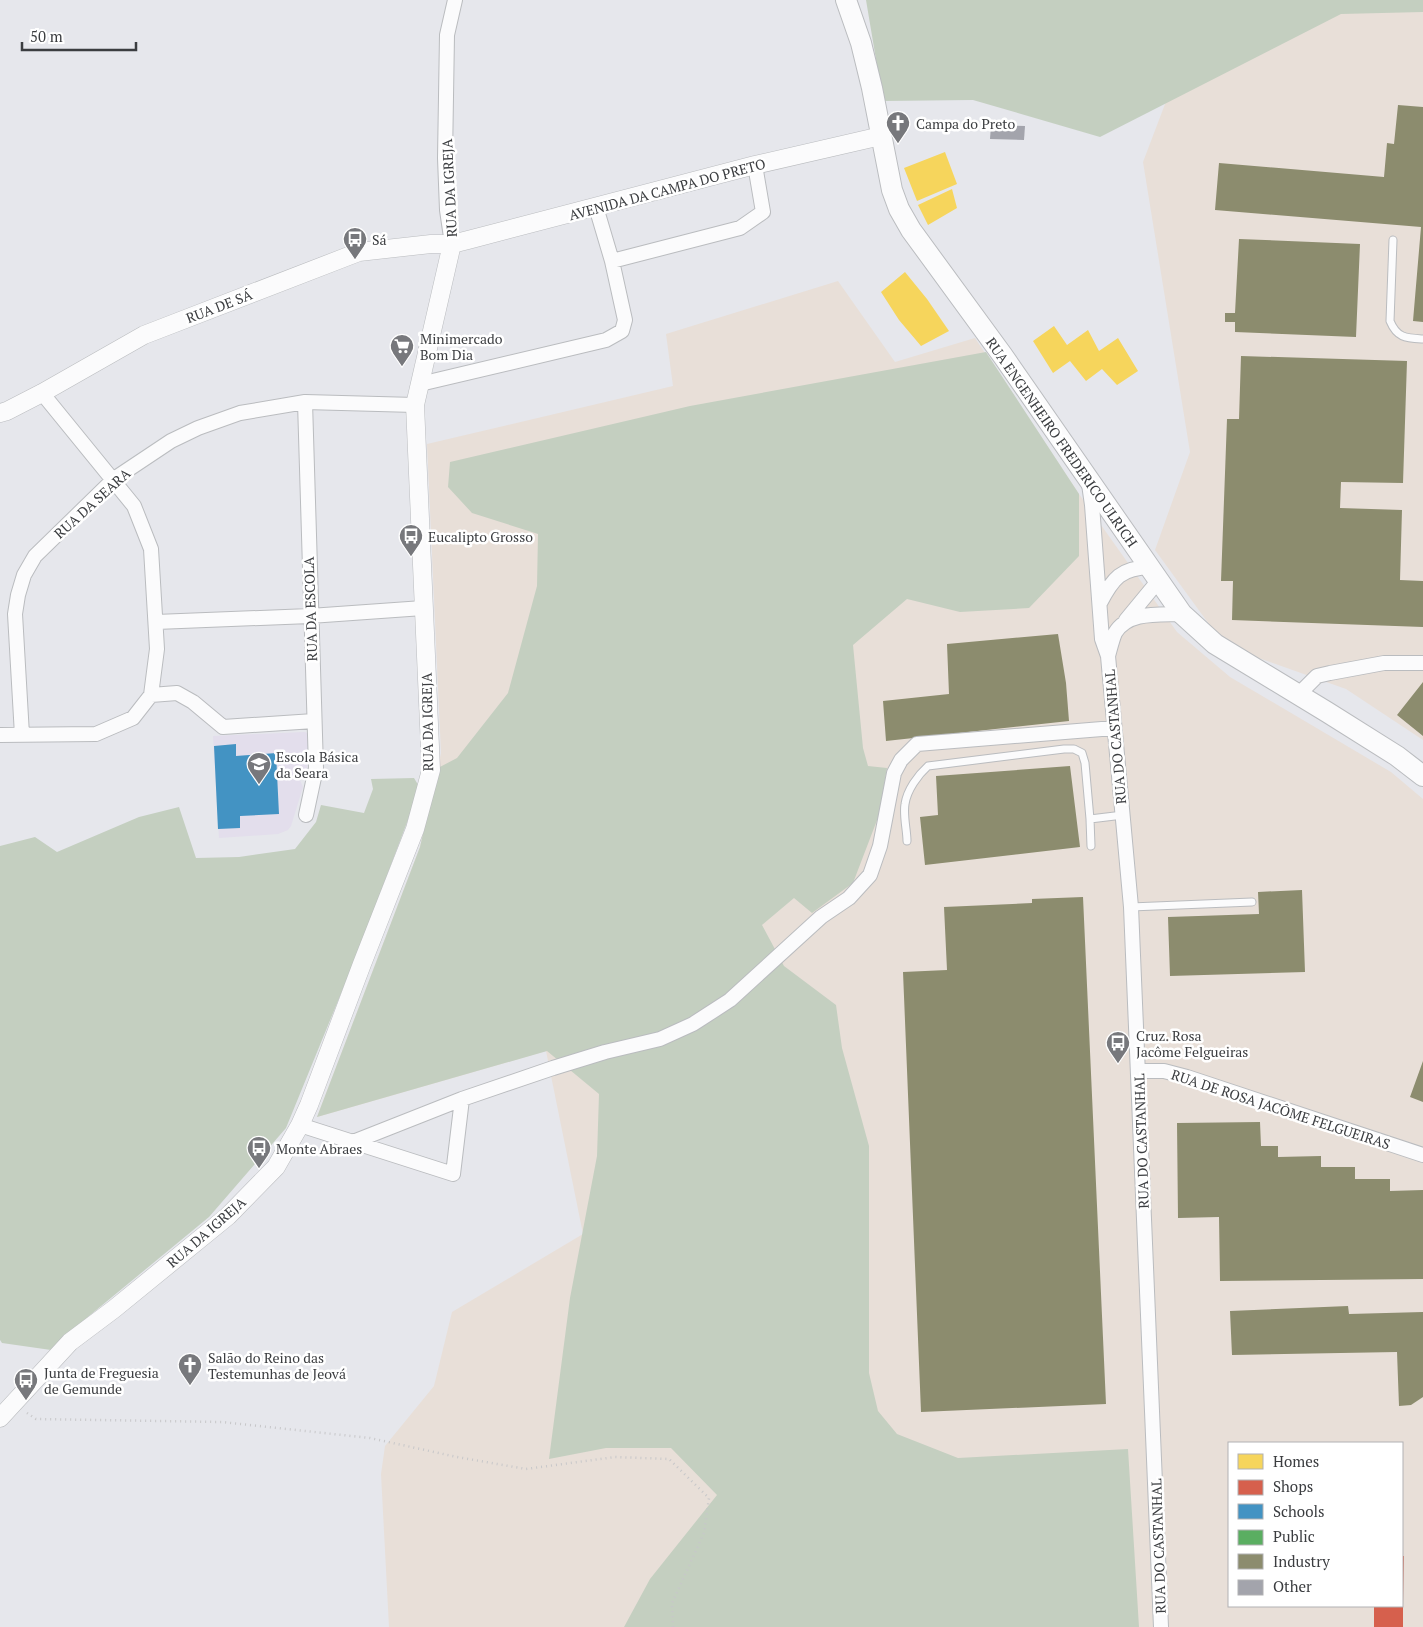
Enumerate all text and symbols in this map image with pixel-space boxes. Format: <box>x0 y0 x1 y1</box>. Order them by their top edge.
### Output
scale bar <box>22 20 136 52</box>
text: 50 m <box>30 26 63 46</box>
church icon: Campa do Preto <box>885 110 911 144</box>
place label: Campa do Preto <box>916 114 1015 133</box>
street label: RUA DA IGREJA <box>437 138 461 238</box>
street label: AVENIDA DA CAMPA DO PRETO <box>567 154 767 224</box>
bus stop icon: Sá <box>342 226 368 260</box>
place label: Sá <box>372 230 387 249</box>
street label: RUA DE SÁ <box>183 285 255 327</box>
place label: Minimercado Bom Dia <box>420 329 503 364</box>
supermarket icon: Minimercado Bom Dia <box>389 333 415 367</box>
street label: RUA ENGENHEIRO FREDERICO ULRICH <box>982 333 1142 551</box>
street label: RUA DA SEARA <box>50 463 135 542</box>
bus stop icon: Eucalipto Grosso <box>398 523 424 557</box>
place label: Eucalipto Grosso <box>428 527 533 546</box>
street label: RUA DA ESCOLA <box>299 556 321 662</box>
street label: RUA DO CASTANHAL <box>1100 669 1130 805</box>
street label: RUA DA IGREJA <box>417 672 437 772</box>
place label: Escola Básica da Seara <box>276 747 358 782</box>
school or university icon: Escola Básica da Seara <box>246 751 272 785</box>
place label: Cruz. Rosa Jacôme Felgueiras <box>1136 1026 1248 1061</box>
bus stop icon: Cruz. Rosa Jacôme Felgueiras <box>1105 1030 1131 1064</box>
street label: RUA DE ROSA JACÔME FELGUEIRAS <box>1169 1065 1393 1153</box>
street label: RUA DO CASTANHAL <box>1129 1073 1153 1209</box>
bus stop icon: Monte Abraes <box>246 1135 272 1169</box>
place label: Monte Abraes <box>276 1139 362 1158</box>
street label: RUA DA IGREJA <box>162 1192 250 1272</box>
place label: Salão do Reino das Testemunhas de Jeová <box>208 1348 346 1383</box>
church icon: Salão do Reino das Testemunhas de Jeová <box>177 1352 203 1386</box>
place label: Junta de Freguesia de Gemunde <box>44 1363 159 1398</box>
bus stop icon: Junta de Freguesia de Gemunde <box>13 1367 39 1401</box>
legend <box>1228 1442 1403 1607</box>
text: Homes <box>1273 1451 1319 1471</box>
text: Shops <box>1273 1476 1313 1496</box>
street label: RUA DO CASTANHAL <box>1146 1478 1170 1614</box>
text: Schools <box>1273 1501 1324 1521</box>
text: Public <box>1273 1526 1315 1546</box>
text: Industry <box>1273 1551 1330 1571</box>
text: Other <box>1273 1576 1312 1596</box>

